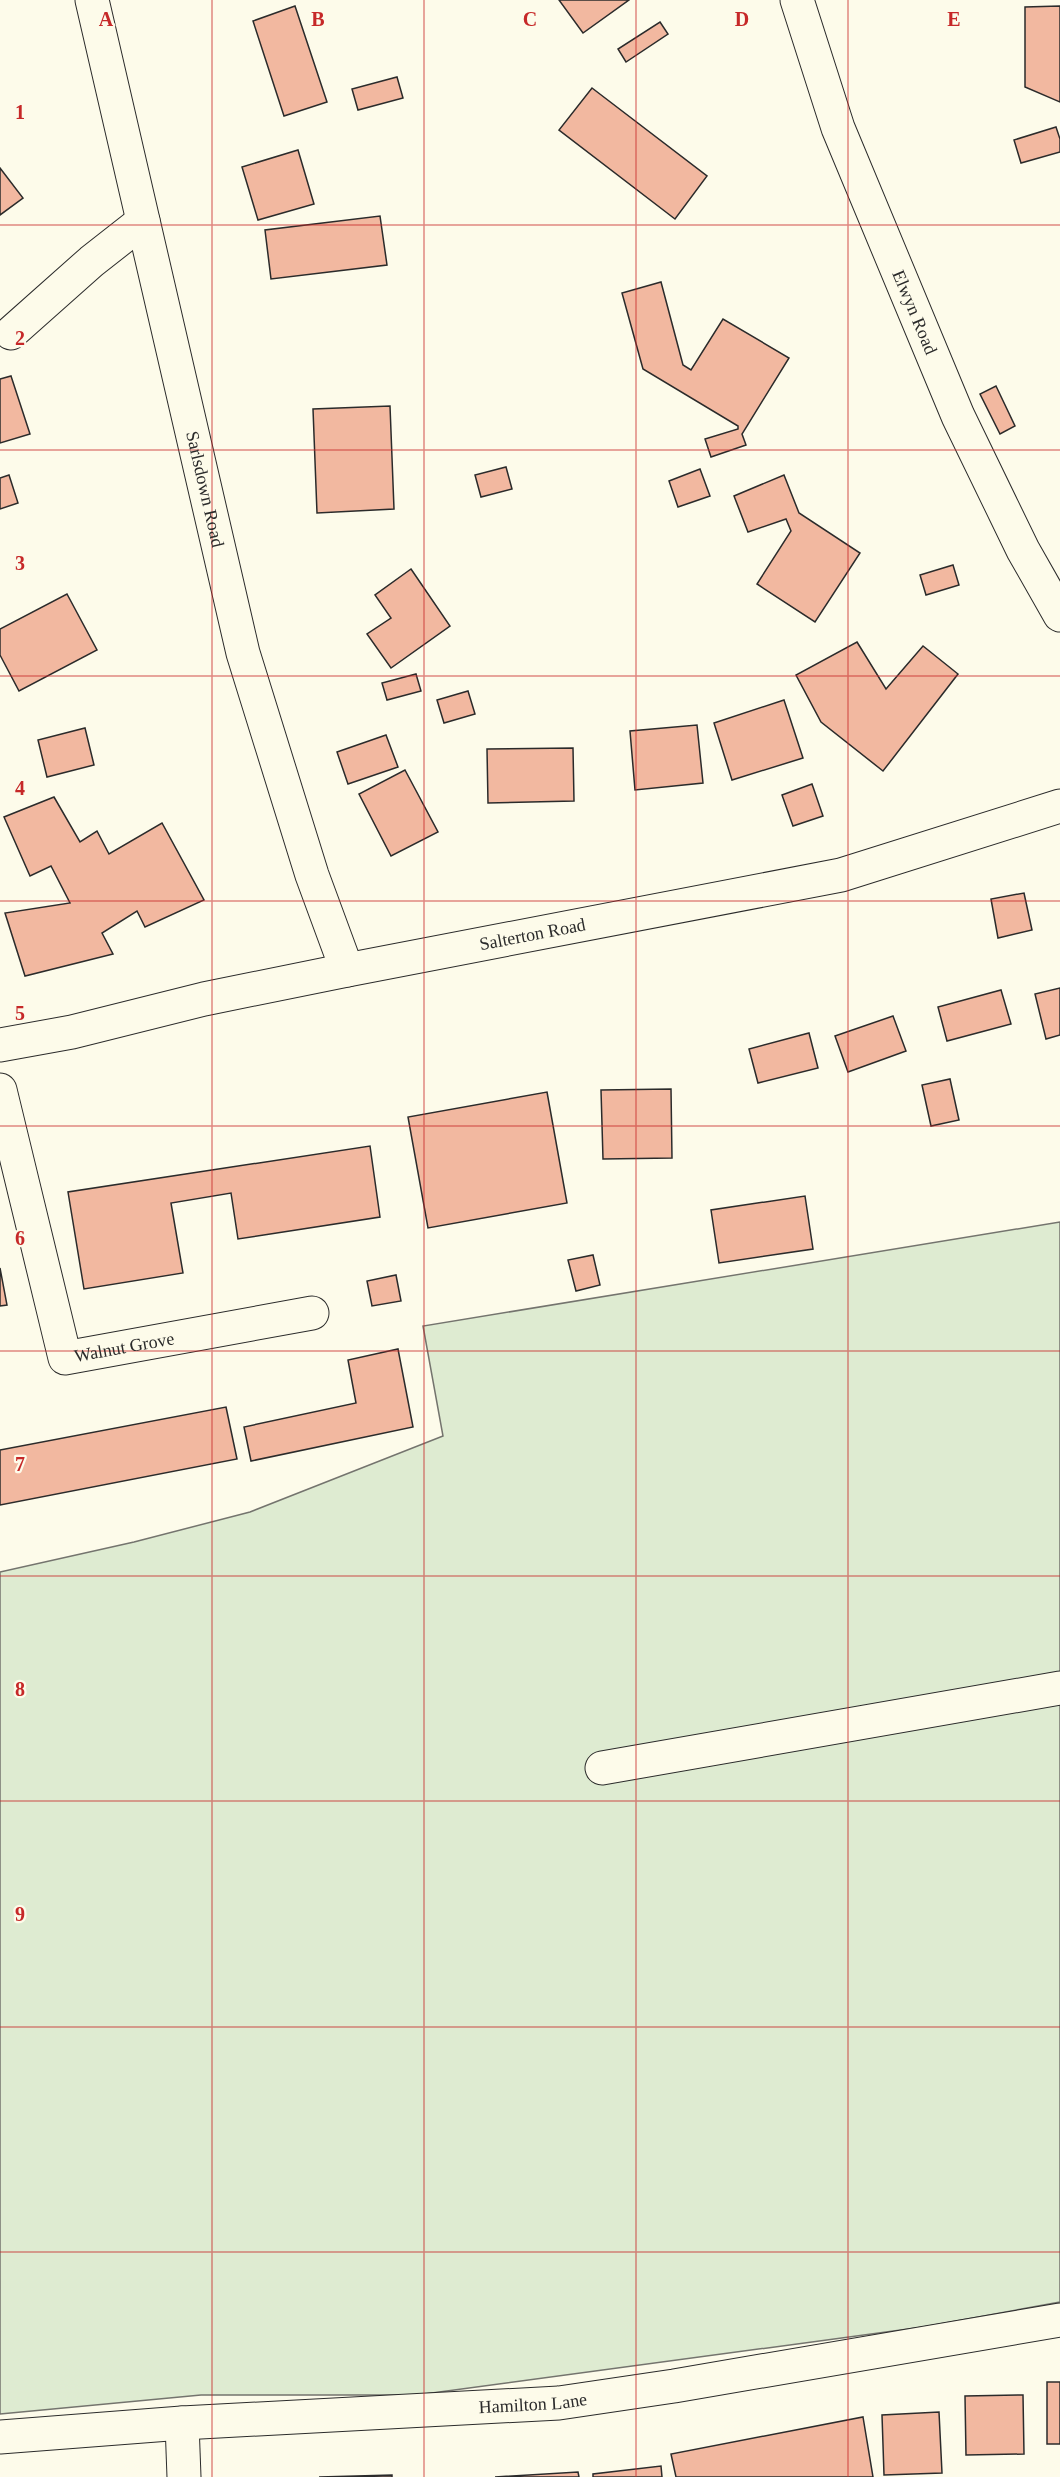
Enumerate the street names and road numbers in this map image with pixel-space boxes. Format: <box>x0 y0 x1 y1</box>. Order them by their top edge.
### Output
street label: Elwyn Road <box>888 267 941 357</box>
street label: Sarlsdown Road <box>182 429 228 549</box>
street label: Salterton Road <box>478 914 587 954</box>
street label: Walnut Grove <box>73 1328 176 1366</box>
street label: Hamilton Lane <box>478 2389 588 2417</box>

